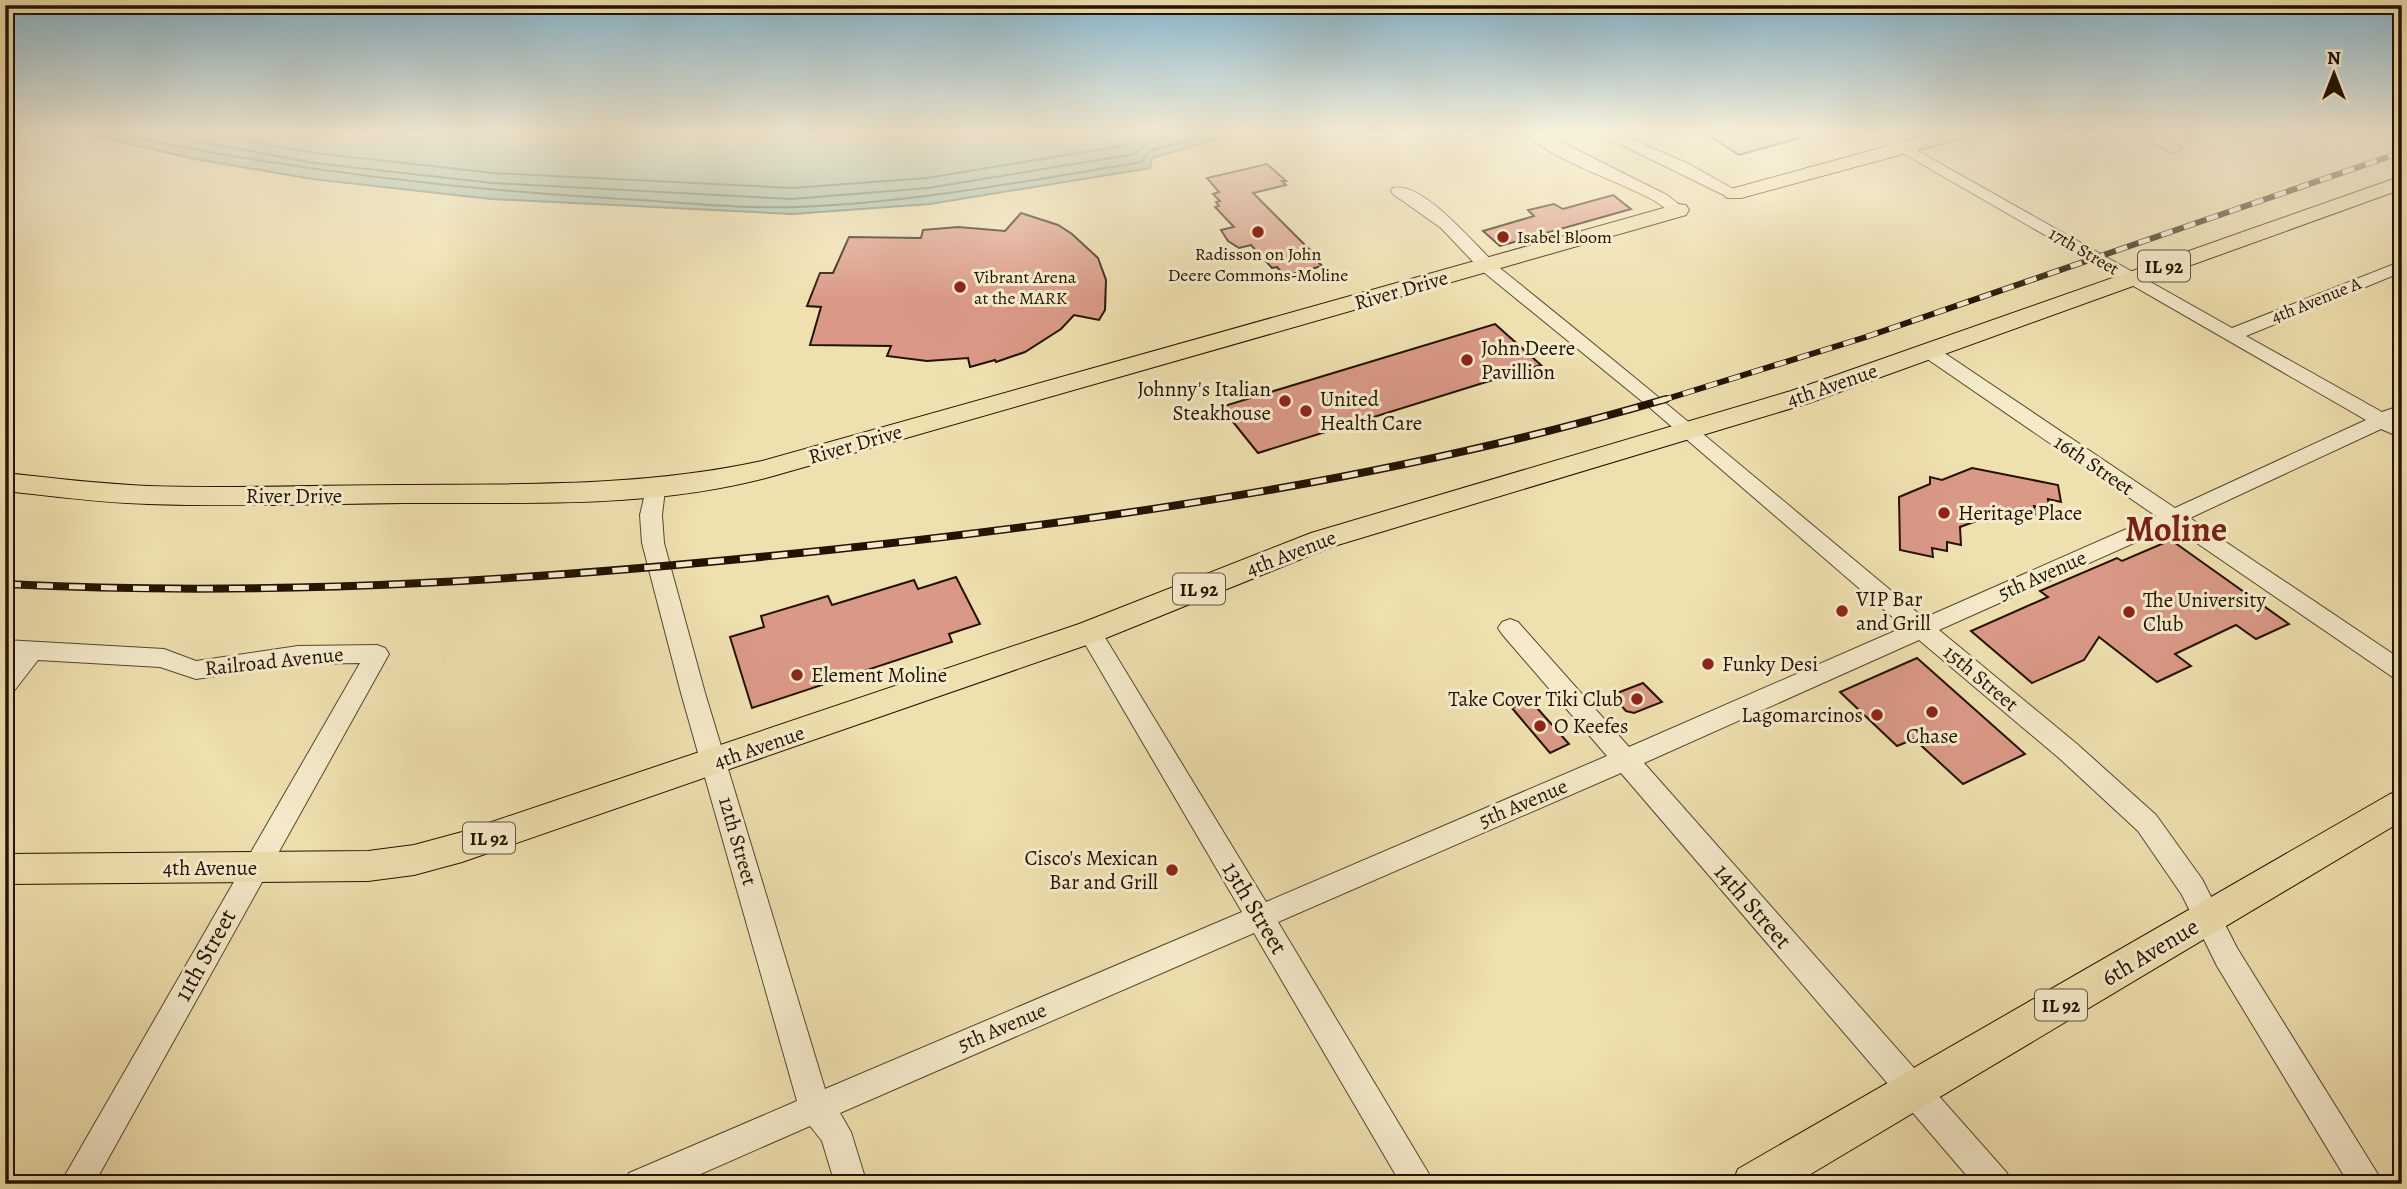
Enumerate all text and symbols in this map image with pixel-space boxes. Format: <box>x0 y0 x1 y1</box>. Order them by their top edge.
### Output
north arrow <box>2298 38 2368 108</box>
text: N <box>2327 45 2341 71</box>
street label: 17th Street <box>2045 221 2123 281</box>
marker: Radisson on John Deere Commons-Moline <box>1250 224 1266 240</box>
place label: Isabel Bloom <box>1517 225 1612 249</box>
marker: Isabel Bloom <box>1495 229 1511 245</box>
place label: Radisson on John Deere Commons-Moline <box>1168 242 1348 287</box>
road number: IL 92 <box>2138 250 2190 282</box>
street label: River Drive <box>1351 263 1451 317</box>
place label: Vibrant Arena at the MARK <box>973 265 1077 310</box>
street label: 4th Avenue A <box>2267 271 2365 329</box>
marker: Vibrant Arena at the MARK <box>952 279 968 295</box>
place label: John Deere Pavillion <box>1481 334 1575 386</box>
marker: John Deere Pavillion <box>1459 352 1475 368</box>
street label: 4th Avenue <box>1783 356 1881 414</box>
place label: Johnny's Italian Steakhouse <box>1137 375 1271 427</box>
place label: United Health Care <box>1320 385 1422 437</box>
marker: Johnny's Italian Steakhouse <box>1277 393 1293 409</box>
marker: United Health Care <box>1298 403 1314 419</box>
street label: River Drive <box>805 417 905 471</box>
street label: 16th Street <box>2049 428 2140 502</box>
street label: River Drive <box>246 482 342 510</box>
place label: Heritage Place <box>1958 499 2082 527</box>
marker: Heritage Place <box>1936 505 1952 521</box>
district label: Moline <box>2125 505 2227 553</box>
street label: 4th Avenue <box>1242 523 1340 583</box>
street label: 5th Avenue <box>1993 543 2091 607</box>
road number: IL 92 <box>1173 574 1225 604</box>
place label: VIP Bar and Grill <box>1855 585 1931 637</box>
place label: The University Club <box>2143 586 2266 638</box>
marker: VIP Bar and Grill <box>1834 603 1850 619</box>
marker: The University Club <box>2121 604 2137 620</box>
street label: 15th Street <box>1937 638 2025 718</box>
street label: Railroad Avenue <box>203 640 345 682</box>
place label: Funky Desi <box>1722 650 1818 678</box>
marker: Funky Desi <box>1700 656 1716 672</box>
place label: Element Moline <box>811 661 947 689</box>
marker: Element Moline <box>789 667 805 683</box>
place label: Take Cover Tiki Club <box>1448 685 1623 713</box>
marker: Take Cover Tiki Club <box>1629 691 1645 707</box>
place label: Lagomarcinos <box>1741 701 1863 729</box>
marker: Chase <box>1924 704 1940 720</box>
marker: Lagomarcinos <box>1869 707 1885 723</box>
place label: O Keefes <box>1554 712 1628 740</box>
street label: 4th Avenue <box>710 718 808 776</box>
marker: O Keefes <box>1532 718 1548 734</box>
place label: Chase <box>1906 722 1958 750</box>
street label: 5th Avenue <box>1474 772 1572 834</box>
street label: 12th Street <box>712 793 764 889</box>
road number: IL 92 <box>463 822 515 853</box>
place label: Cisco's Mexican Bar and Grill <box>1025 844 1158 896</box>
street label: 4th Avenue <box>163 854 257 882</box>
street label: 13th Street <box>1215 856 1295 960</box>
street label: 14th Street <box>1707 856 1799 956</box>
marker: Cisco's Mexican Bar and Grill <box>1164 862 1180 878</box>
street label: 11th Street <box>167 903 243 1007</box>
street label: 6th Avenue <box>2095 910 2205 994</box>
road number: IL 92 <box>2035 990 2087 1021</box>
street label: 5th Avenue <box>953 996 1051 1058</box>

